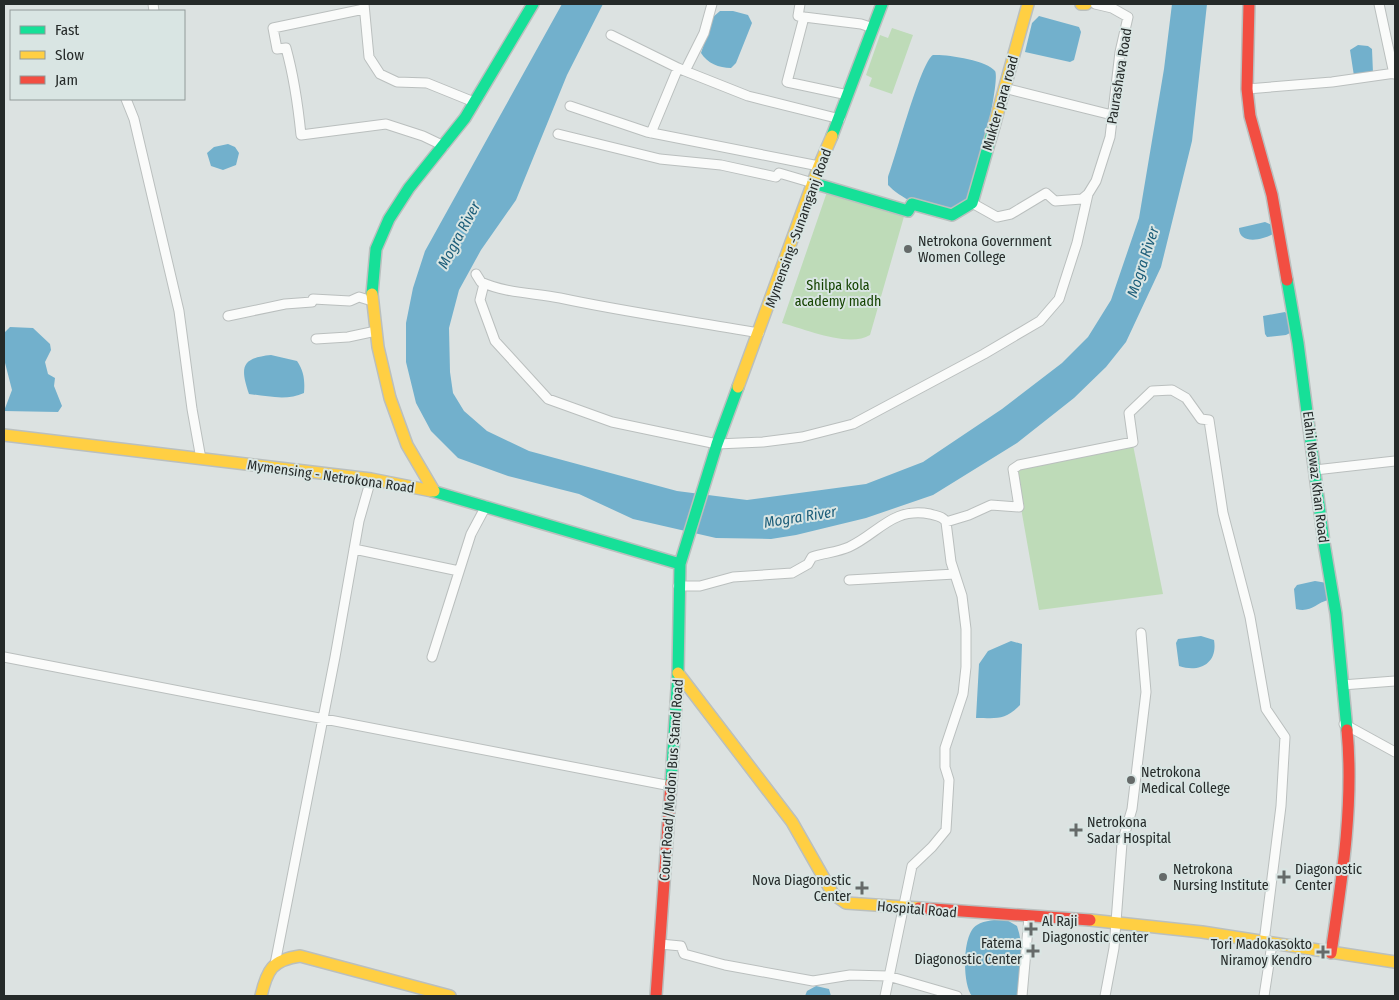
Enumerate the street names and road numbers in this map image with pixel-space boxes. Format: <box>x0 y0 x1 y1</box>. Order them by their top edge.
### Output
street label: Paurashava Road <box>1103 27 1135 125</box>
street label: Mukter para road <box>979 54 1022 153</box>
street label: Mymensing -Sunamganj Road <box>762 146 835 310</box>
street label: Elahi Newaz Khan Road <box>1299 410 1332 544</box>
street label: Mymensing - Netrokona Road <box>246 456 416 497</box>
street label: Court Road/Modon Bus Stand Road <box>656 678 687 882</box>
street label: Hospital Road <box>876 898 958 921</box>

